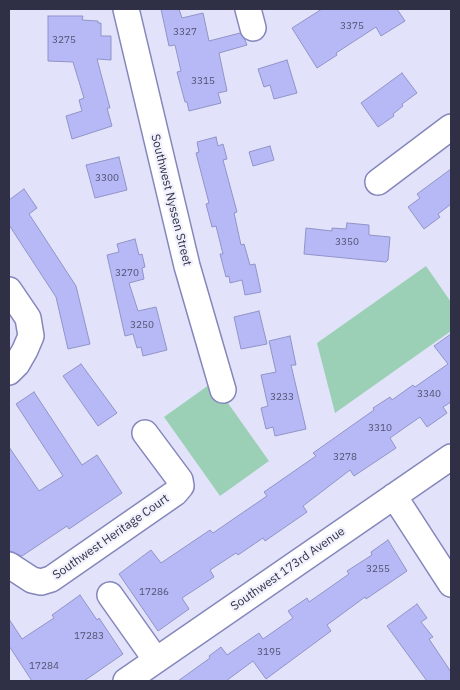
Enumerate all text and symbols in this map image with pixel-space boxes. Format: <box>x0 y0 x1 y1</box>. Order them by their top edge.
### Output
house number: 3375 <box>340 20 364 32</box>
house number: 3327 <box>173 26 197 38</box>
house number: 3275 <box>52 34 76 46</box>
house number: 3315 <box>191 75 215 87</box>
street label: Southwest Nyssen Street <box>148 133 194 267</box>
house number: 3300 <box>95 172 119 184</box>
house number: 3350 <box>335 236 359 248</box>
house number: 3270 <box>115 267 139 279</box>
house number: 3250 <box>130 319 154 331</box>
house number: 3340 <box>417 388 441 400</box>
house number: 3233 <box>270 391 294 403</box>
house number: 3310 <box>368 422 392 434</box>
house number: 3278 <box>333 451 357 463</box>
street label: Southwest Heritage Court <box>50 491 172 583</box>
street label: Southwest 173rd Avenue <box>228 524 348 614</box>
house number: 3255 <box>366 563 390 575</box>
house number: 17286 <box>139 586 169 598</box>
house number: 17283 <box>74 630 104 642</box>
house number: 3195 <box>257 646 281 658</box>
house number: 17284 <box>29 660 59 672</box>

